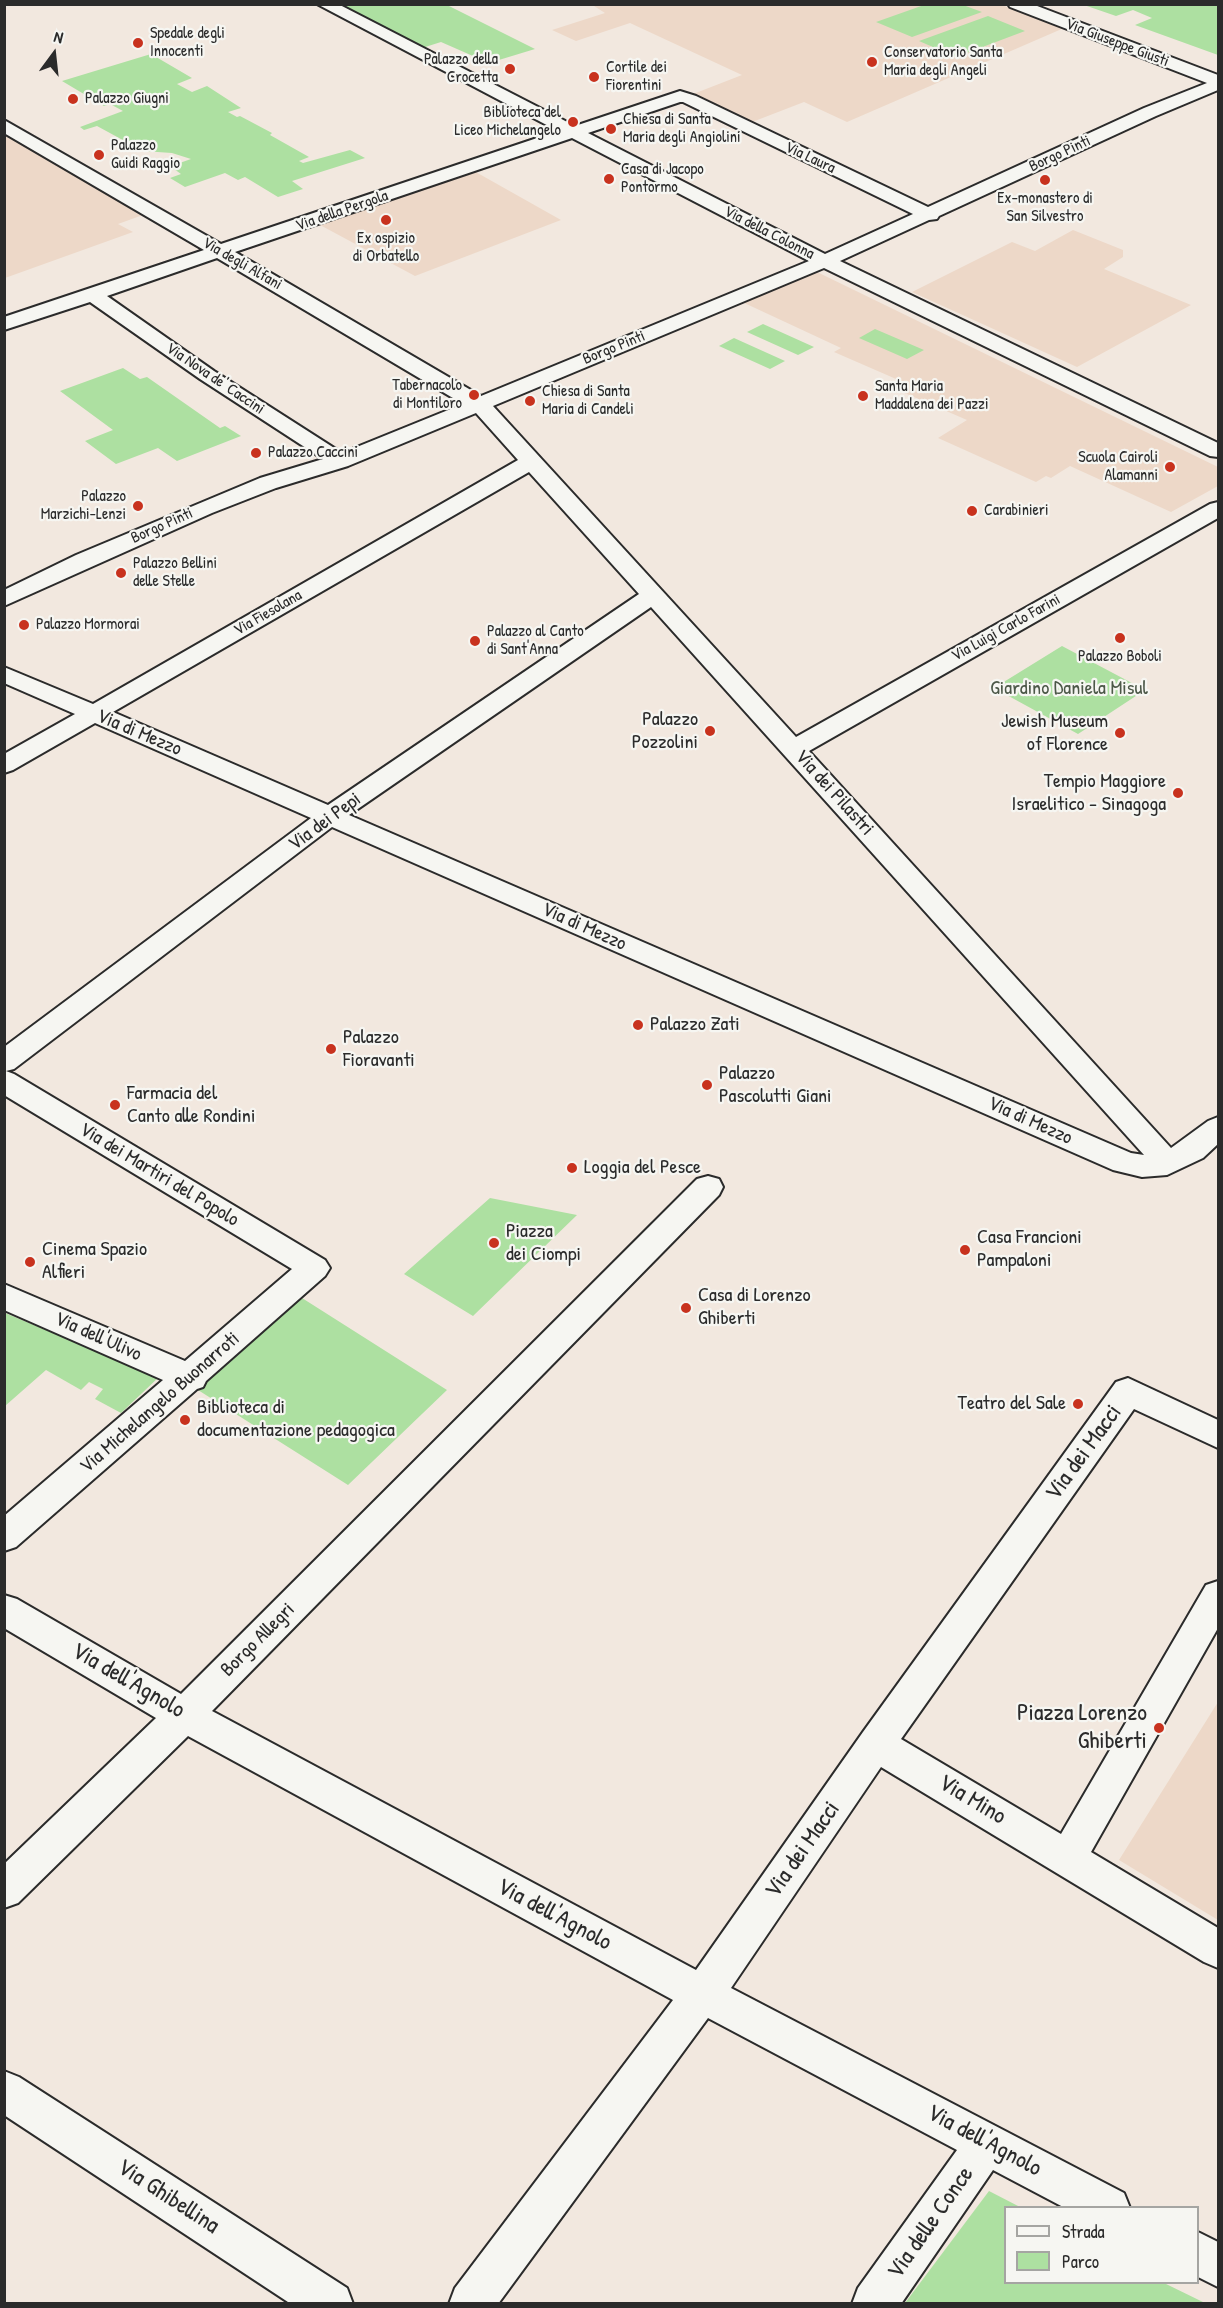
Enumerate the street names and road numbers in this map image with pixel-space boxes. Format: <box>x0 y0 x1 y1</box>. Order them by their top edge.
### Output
street label: Via Giuseppe Giusti <box>1063 14 1171 72</box>
street label: Borgo Pinti <box>1026 131 1094 177</box>
street label: Via Laura <box>782 138 838 178</box>
street label: Via della Pergola <box>293 186 391 236</box>
street label: Via della Colonna <box>721 202 817 264</box>
street label: Via degli Alfani <box>199 234 285 294</box>
street label: Borgo Pinti <box>580 327 648 369</box>
street label: Via Nova de' Caccini <box>162 339 268 419</box>
street label: Borgo Pinti <box>128 504 196 548</box>
street label: Via Fiesolana <box>231 586 305 640</box>
street label: Via Luigi Carlo Farini <box>948 590 1064 666</box>
street label: Via di Mezzo <box>93 704 185 762</box>
street label: Via dei Pilastri <box>789 745 879 841</box>
street label: Via dei Pepi <box>284 788 366 856</box>
street label: Via di Mezzo <box>538 898 630 956</box>
street label: Via di Mezzo <box>984 1092 1076 1150</box>
street label: Via dei Martiri del Popolo <box>75 1118 243 1232</box>
street label: Via dell'Ulivo <box>51 1307 145 1367</box>
street label: Via Michelangelo Buonarroti <box>75 1327 245 1479</box>
street label: Via dei Macci <box>1040 1400 1128 1506</box>
street label: Borgo Allegri <box>216 1598 300 1682</box>
street label: Via dell'Agnolo <box>66 1637 190 1725</box>
street label: Via Mino <box>933 1769 1011 1831</box>
street label: Via dei Macci <box>759 1796 847 1904</box>
street label: Via dell'Agnolo <box>492 1873 616 1957</box>
street label: Via dell'Agnolo <box>922 2099 1046 2183</box>
street label: Via Ghibellina <box>111 2153 225 2241</box>
street label: Via delle Conce <box>882 2161 980 2285</box>

